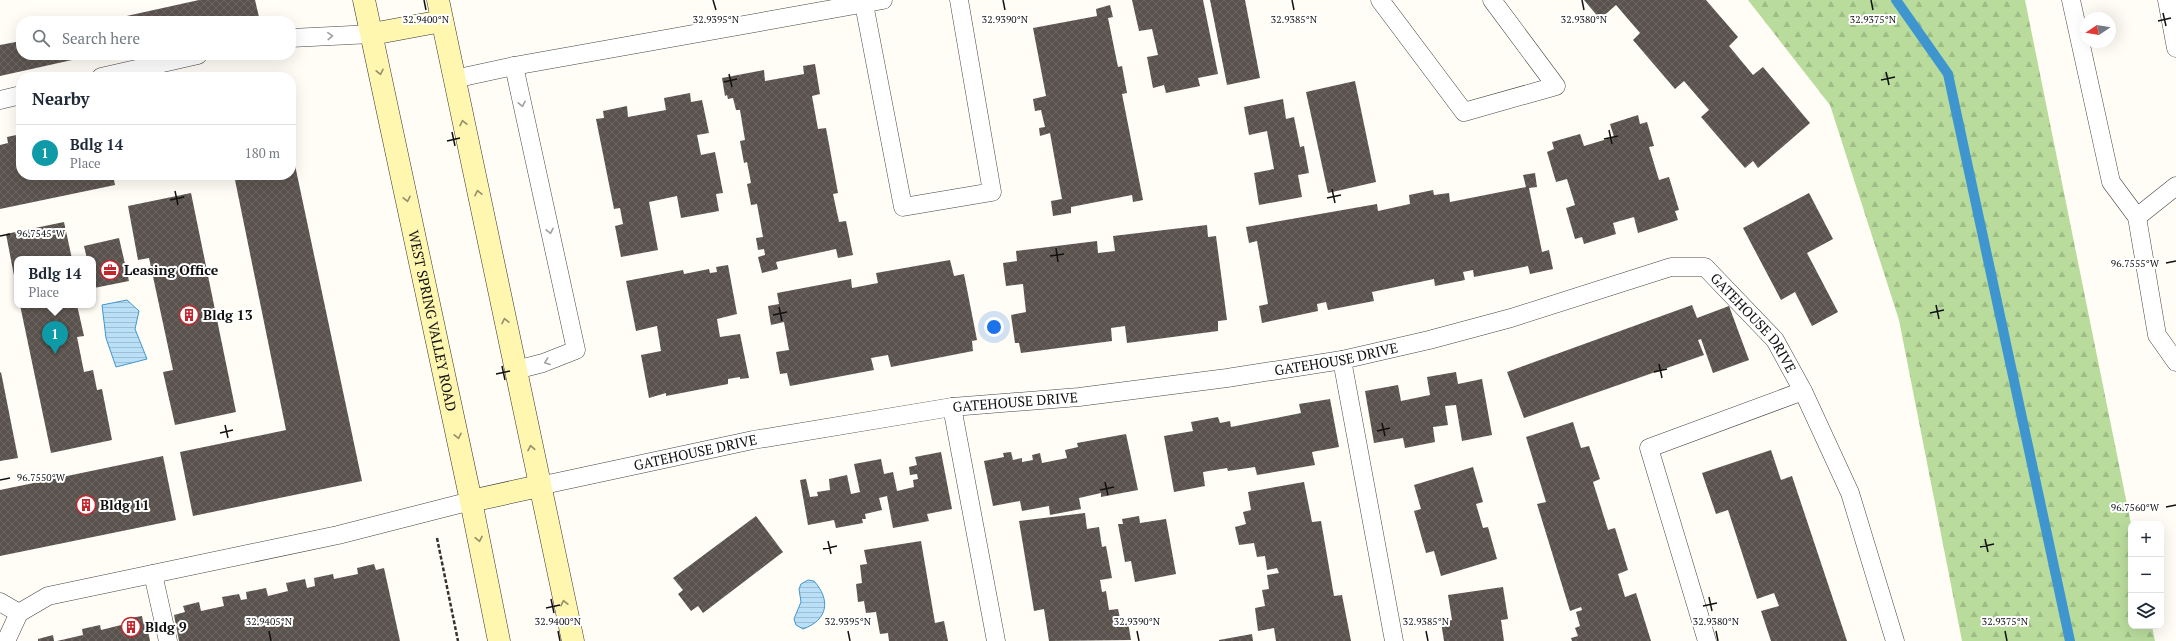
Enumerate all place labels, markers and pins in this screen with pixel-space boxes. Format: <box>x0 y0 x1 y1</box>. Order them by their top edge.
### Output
office icon: Leasing Office <box>99 259 121 281</box>
place label: Leasing Office <box>124 260 219 279</box>
building icon: Bldg 13 <box>178 304 200 326</box>
place label: Bldg 13 <box>203 305 253 324</box>
pin: 1 <box>42 321 68 354</box>
building icon: Bldg 11 <box>75 494 97 516</box>
place label: Bldg 11 <box>100 495 150 514</box>
building icon: Bldg 9 <box>120 616 142 638</box>
place label: Bldg 9 <box>145 617 187 636</box>

